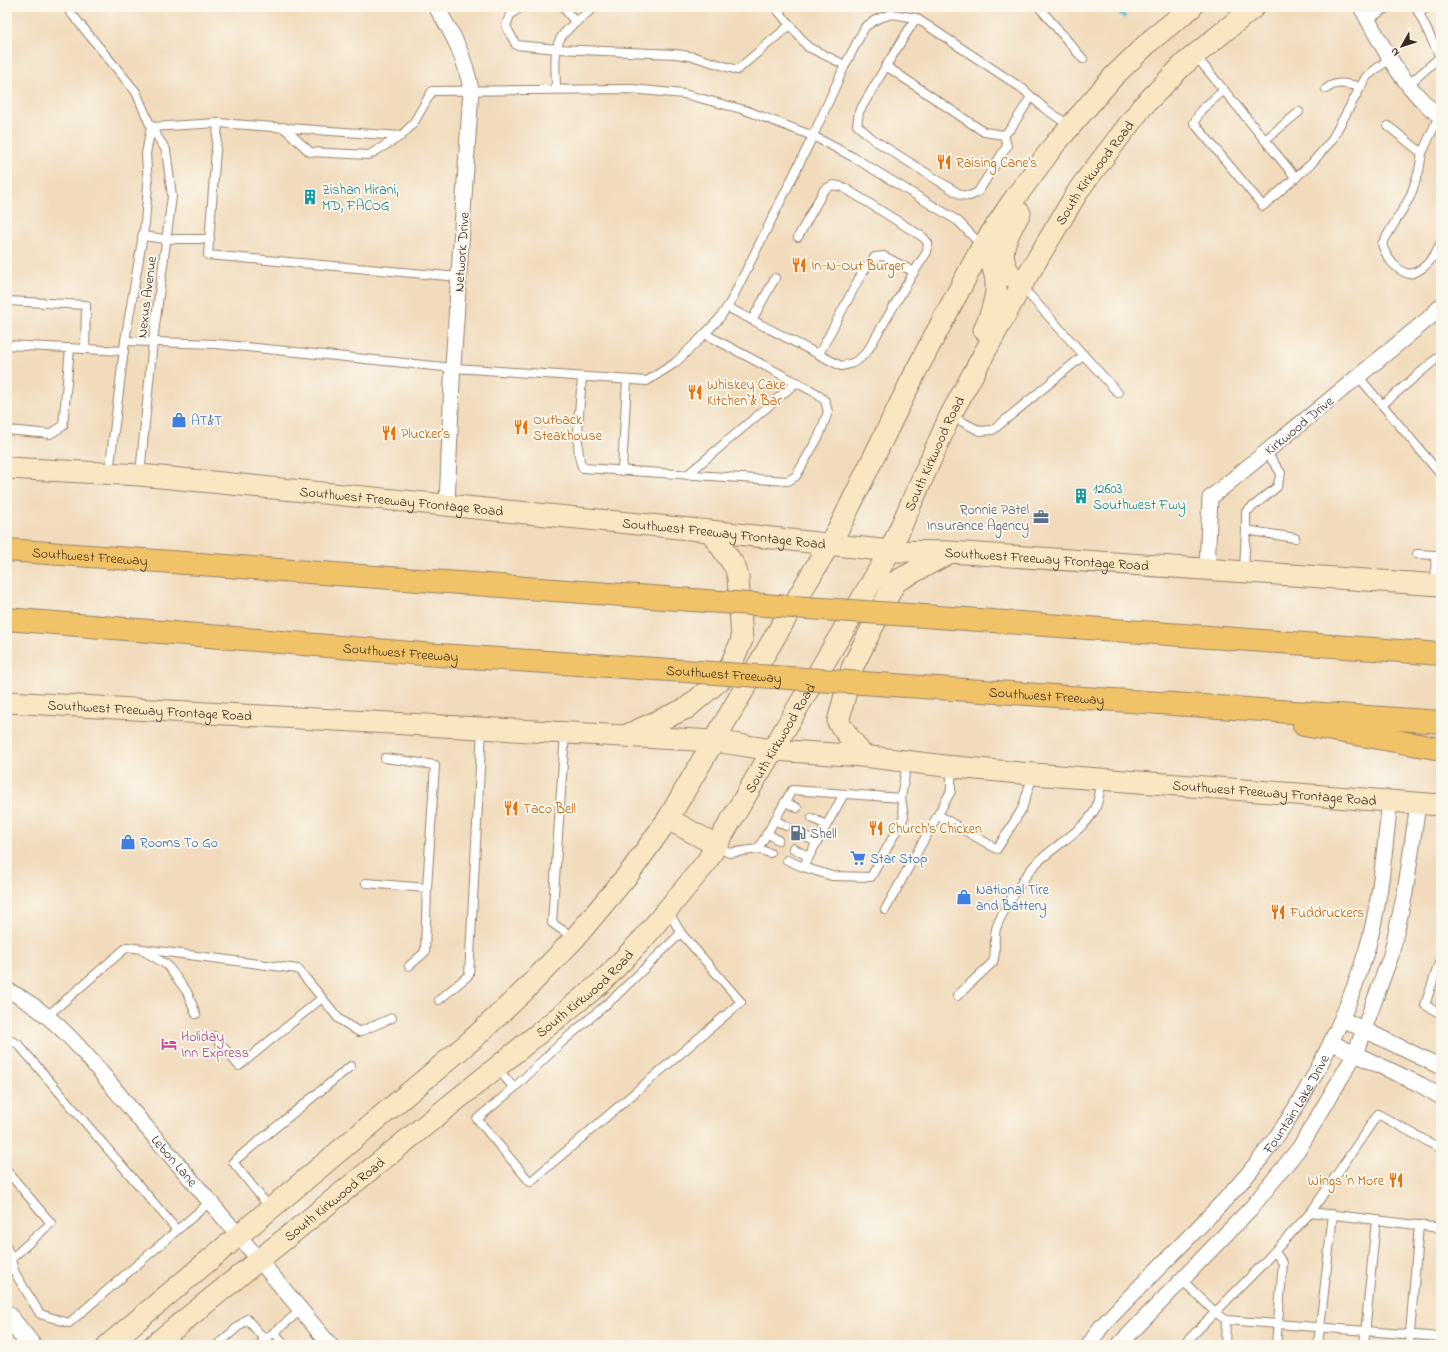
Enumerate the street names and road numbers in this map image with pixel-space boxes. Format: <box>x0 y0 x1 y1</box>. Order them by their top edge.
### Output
street label: South Kirkwood Road <box>1051 117 1140 230</box>
street label: Network Drive <box>449 211 476 293</box>
street label: Nexus Avenue <box>132 254 163 339</box>
street label: Kirkwood Drive <box>1261 391 1339 461</box>
street label: South Kirkwood Road <box>900 393 971 515</box>
street label: Southwest Freeway Frontage Road <box>299 482 504 523</box>
street label: Southwest Freeway Frontage Road <box>621 513 827 556</box>
street label: Southwest Freeway <box>31 543 148 573</box>
street label: Southwest Freeway Frontage Road <box>944 543 1150 577</box>
street label: Southwest Freeway <box>342 638 459 669</box>
street label: Southwest Freeway <box>665 661 782 691</box>
street label: South Kirkwood Road <box>740 680 822 798</box>
street label: Southwest Freeway <box>988 683 1105 712</box>
street label: Southwest Freeway Frontage Road <box>47 695 253 728</box>
street label: Southwest Freeway Frontage Road <box>1171 776 1377 812</box>
street label: South Kirkwood Road <box>532 946 639 1043</box>
street label: Fountain Lake Drive <box>1258 1051 1336 1160</box>
street label: Lebon Lane <box>145 1131 202 1193</box>
street label: South Kirkwood Road <box>280 1153 390 1247</box>

